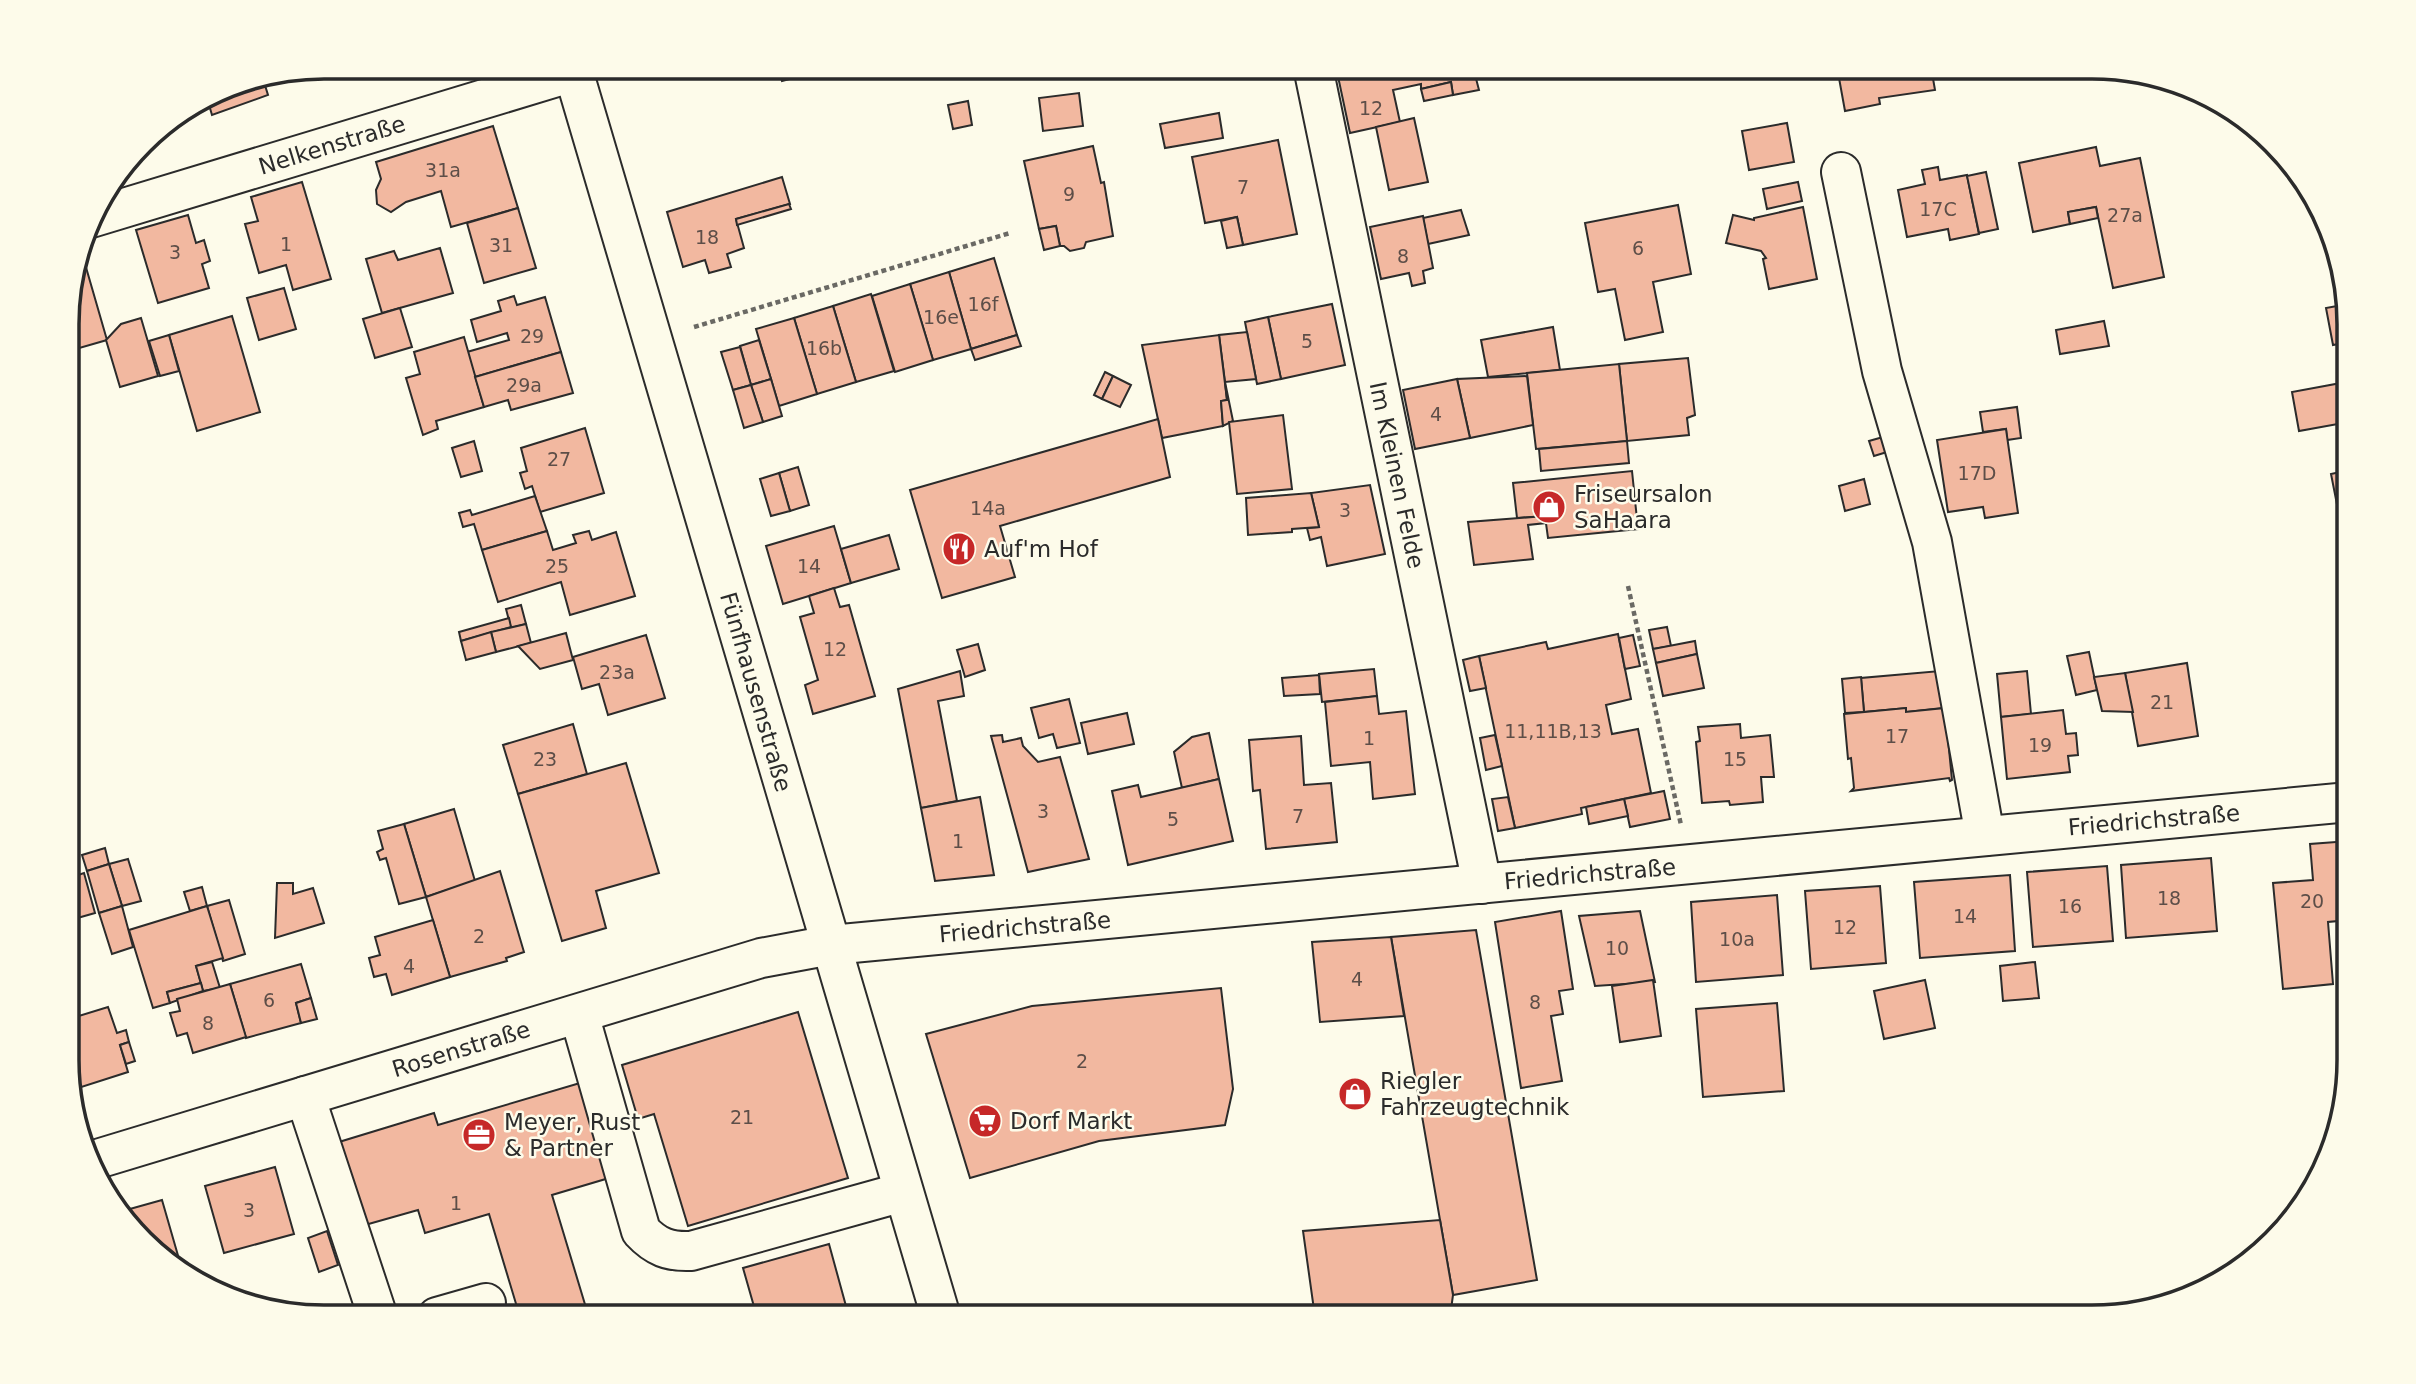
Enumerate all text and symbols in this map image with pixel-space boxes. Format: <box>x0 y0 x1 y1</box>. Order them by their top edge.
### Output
house number: 12 <box>1359 97 1383 119</box>
street label: Nelkenstraße <box>255 110 409 180</box>
house number: 31a <box>425 159 461 181</box>
house number: 7 <box>1237 176 1249 198</box>
house number: 9 <box>1063 183 1075 205</box>
house number: 17C <box>1919 198 1957 220</box>
house number: 27a <box>2107 204 2143 226</box>
house number: 18 <box>695 226 719 248</box>
house number: 1 <box>280 233 292 255</box>
house number: 31 <box>489 234 513 256</box>
house number: 6 <box>1632 237 1644 259</box>
house number: 3 <box>169 241 181 263</box>
house number: 8 <box>1397 245 1409 267</box>
house number: 16f <box>968 293 1000 315</box>
house number: 16e <box>923 306 959 328</box>
house number: 29 <box>520 325 544 347</box>
house number: 5 <box>1301 330 1313 352</box>
house number: 16b <box>806 337 842 359</box>
house number: 29a <box>506 374 542 396</box>
street label: Im Kleinen Felde <box>1364 379 1430 571</box>
house number: 4 <box>1430 403 1442 425</box>
house number: 27 <box>547 448 571 470</box>
house number: 17D <box>1958 462 1996 484</box>
place label: Friseursalon SaHaara <box>1574 481 1713 533</box>
shop icon: Friseursalon SaHaara <box>1530 488 1568 526</box>
house number: 14a <box>970 497 1006 519</box>
house number: 3 <box>1339 499 1351 521</box>
restaurant icon: Auf'm Hof <box>940 530 978 568</box>
place label: Auf'm Hof <box>984 536 1099 562</box>
house number: 25 <box>545 555 569 577</box>
house number: 14 <box>797 555 821 577</box>
street label: Fünfhausenstraße <box>715 589 797 795</box>
house number: 12 <box>823 638 847 660</box>
house number: 23a <box>599 661 635 683</box>
house number: 21 <box>2150 691 2174 713</box>
house number: 11,11B,13 <box>1504 720 1602 742</box>
house number: 17 <box>1885 725 1909 747</box>
house number: 1 <box>1363 727 1375 749</box>
house number: 19 <box>2028 734 2052 756</box>
house number: 23 <box>533 748 557 770</box>
house number: 15 <box>1723 748 1747 770</box>
house number: 3 <box>1037 800 1049 822</box>
street label: Friedrichstraße <box>2067 800 2241 840</box>
house number: 7 <box>1292 805 1304 827</box>
house number: 5 <box>1167 808 1179 830</box>
house number: 1 <box>952 830 964 852</box>
street label: Friedrichstraße <box>1503 854 1677 894</box>
house number: 18 <box>2157 887 2181 909</box>
house number: 20 <box>2300 890 2324 912</box>
house number: 16 <box>2058 895 2082 917</box>
house number: 14 <box>1953 905 1977 927</box>
street label: Friedrichstraße <box>938 907 1112 947</box>
house number: 12 <box>1833 916 1857 938</box>
house number: 2 <box>473 925 485 947</box>
house number: 10a <box>1719 928 1755 950</box>
house number: 10 <box>1605 937 1629 959</box>
house number: 4 <box>403 955 415 977</box>
house number: 4 <box>1351 968 1363 990</box>
house number: 6 <box>263 989 275 1011</box>
house number: 8 <box>1529 991 1541 1013</box>
house number: 8 <box>202 1012 214 1034</box>
street label: Rosenstraße <box>389 1016 533 1082</box>
house number: 2 <box>1076 1050 1088 1072</box>
place label: Riegler Fahrzeugtechnik <box>1380 1068 1570 1120</box>
shop icon: Riegler Fahrzeugtechnik <box>1336 1075 1374 1113</box>
supermarket icon: Dorf Markt <box>966 1102 1004 1140</box>
house number: 21 <box>730 1106 754 1128</box>
place label: Dorf Markt <box>1010 1108 1132 1134</box>
place label: Meyer, Rust & Partner <box>504 1109 640 1161</box>
office icon: Meyer, Rust & Partner <box>460 1116 498 1154</box>
house number: 1 <box>450 1192 462 1214</box>
house number: 3 <box>243 1199 255 1221</box>

